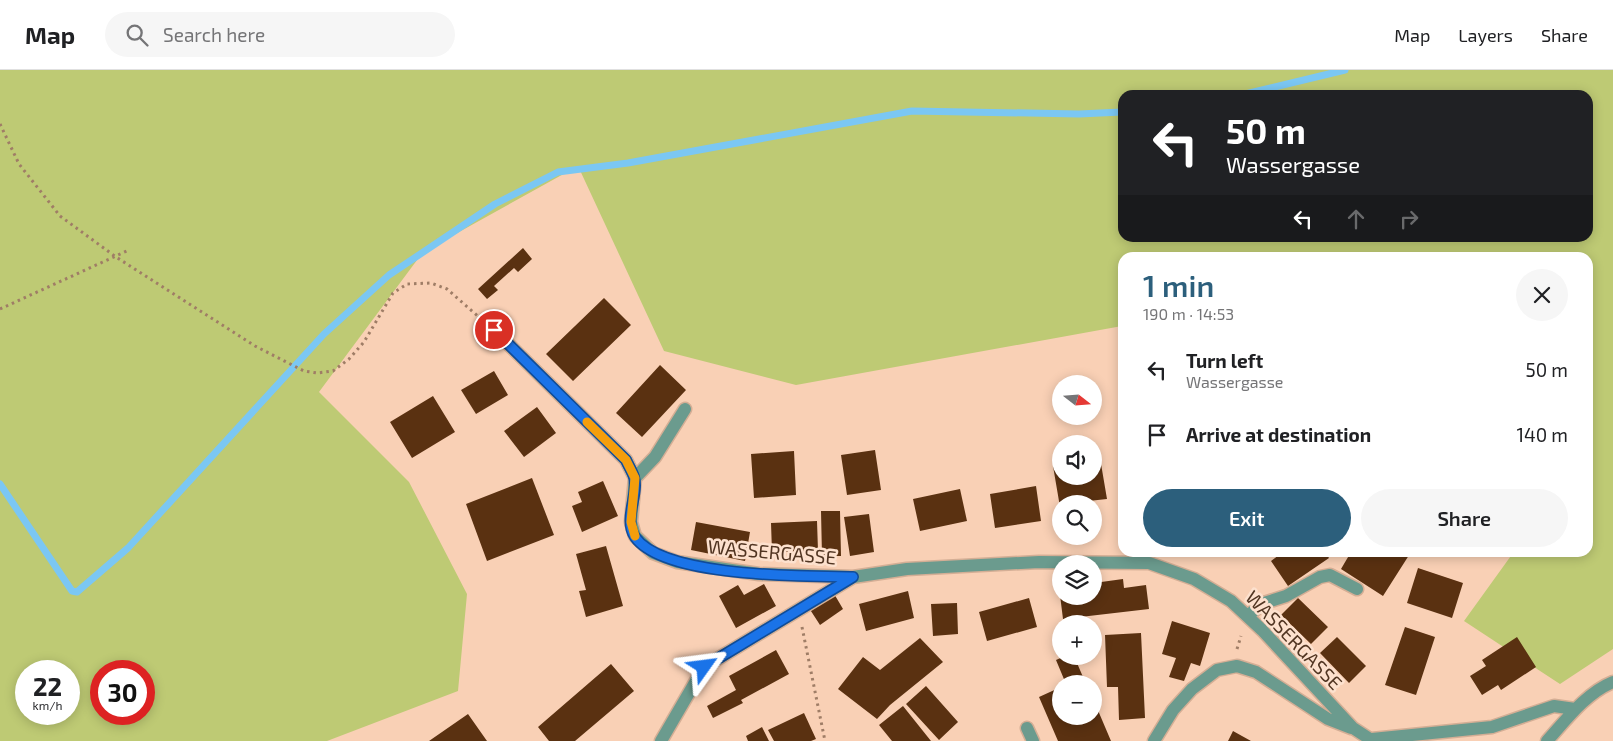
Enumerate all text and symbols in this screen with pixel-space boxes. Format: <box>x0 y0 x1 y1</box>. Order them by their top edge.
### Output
search box <box>105 12 455 57</box>
text: Map <box>25 20 75 49</box>
icon: search <box>123 21 151 49</box>
text: Search here <box>163 23 265 46</box>
text: Map <box>1394 24 1430 46</box>
text: Layers <box>1458 24 1513 46</box>
text: Share <box>1541 24 1588 46</box>
text: 50 m <box>1226 109 1306 151</box>
icon: left <box>1143 110 1208 175</box>
text: Wassergasse <box>1226 151 1360 177</box>
icon: left <box>1289 205 1317 233</box>
icon: ahead <box>1342 205 1370 233</box>
icon: right <box>1395 205 1423 233</box>
text: 1 min <box>1143 267 1214 303</box>
button: close <box>1516 269 1568 321</box>
text: 190 m · 14:53 <box>1143 304 1234 323</box>
pin <box>473 309 515 351</box>
icon: arrive <box>480 316 508 344</box>
text: Turn left <box>1186 349 1263 372</box>
icon: left <box>1143 356 1171 384</box>
text: 50 m <box>1525 358 1568 381</box>
text: Wassergasse <box>1186 372 1283 391</box>
north arrow <box>1052 375 1102 425</box>
map controls <box>1052 375 1102 725</box>
icon: arrive <box>1143 421 1171 449</box>
text: Arrive at destination <box>1186 423 1371 446</box>
text: 140 m <box>1516 423 1568 446</box>
button: sound <box>1052 435 1102 485</box>
button: Exit <box>1143 489 1351 547</box>
button: Share <box>1361 489 1568 547</box>
button: search <box>1052 495 1102 545</box>
street label: WASSERGASSE <box>707 534 837 569</box>
button: layers <box>1052 555 1102 605</box>
street label: WASSERGASSE <box>1241 585 1347 694</box>
button: + <box>1052 615 1102 665</box>
position arrow <box>677 640 729 692</box>
speed limit sign: 30 <box>90 660 155 725</box>
text: 22 <box>33 671 62 701</box>
button: − <box>1052 675 1102 725</box>
text: km/h <box>33 698 62 712</box>

